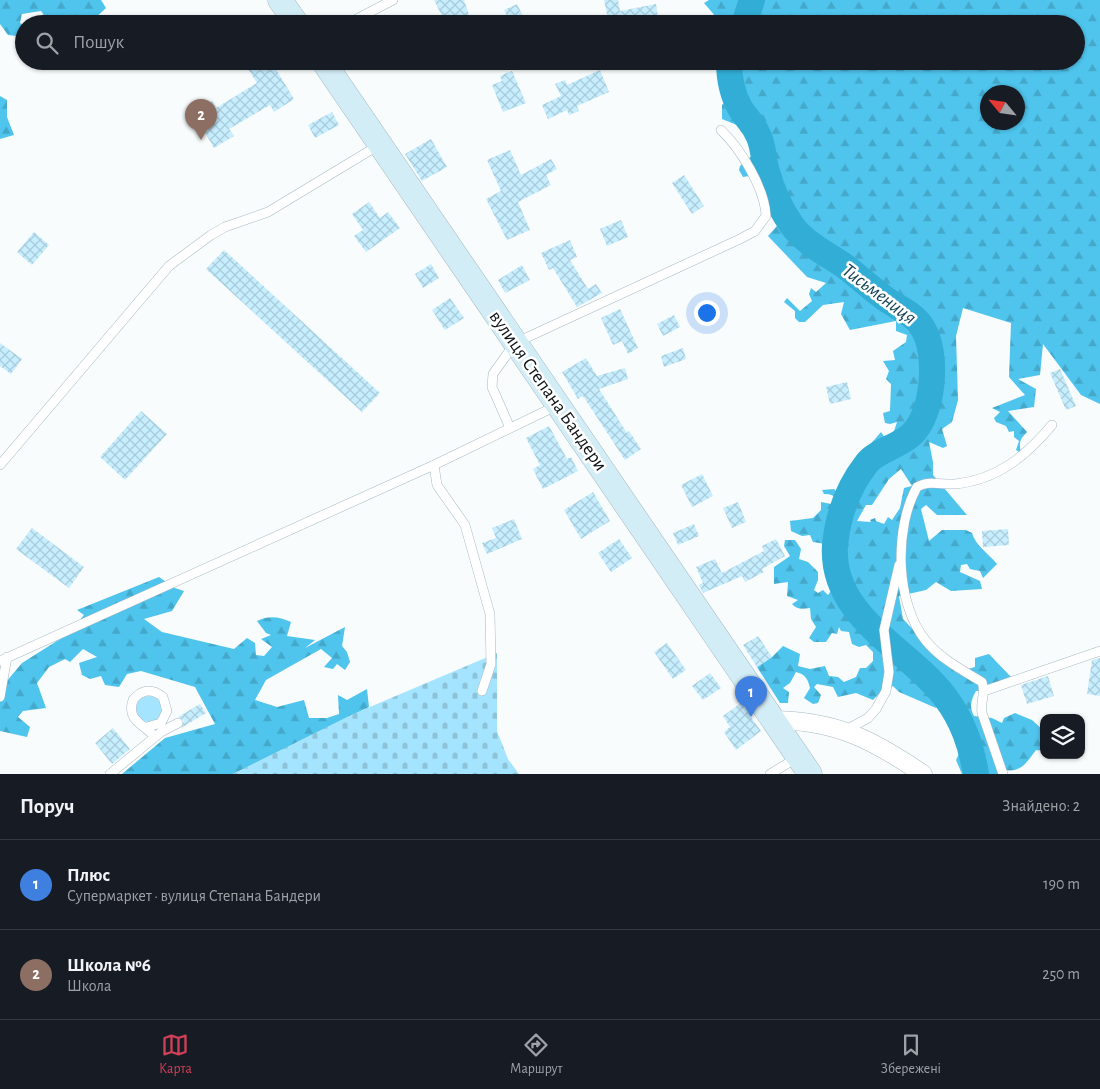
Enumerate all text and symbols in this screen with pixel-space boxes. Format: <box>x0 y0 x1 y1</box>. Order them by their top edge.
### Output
search box <box>15 15 1085 70</box>
icon: search <box>33 29 61 57</box>
text: Пошук <box>73 33 124 52</box>
north arrow <box>980 85 1025 130</box>
pin: 2 <box>185 99 217 140</box>
water label: Тисьмениця <box>838 260 920 328</box>
your location <box>694 300 720 326</box>
street label: вулиця Степана Бандери <box>486 308 610 474</box>
pin: 1 <box>735 676 767 717</box>
map controls <box>1040 714 1085 759</box>
button: layers <box>1040 714 1085 759</box>
text: Поруч <box>20 796 74 817</box>
text: Знайдено: 2 <box>1002 798 1080 814</box>
text: Плюс <box>67 866 110 885</box>
text: 1 <box>33 876 39 892</box>
text: 190 m <box>1043 876 1080 892</box>
text: Супермаркет · вулиця Степана Бандери <box>67 888 321 904</box>
text: Школа №6 <box>67 956 151 975</box>
text: 2 <box>32 966 40 982</box>
text: 250 m <box>1042 966 1080 982</box>
text: Школа <box>67 978 111 994</box>
tab: Карта <box>159 1031 192 1078</box>
tab: Маршрут <box>510 1031 563 1078</box>
tab: Збережені <box>881 1031 941 1078</box>

